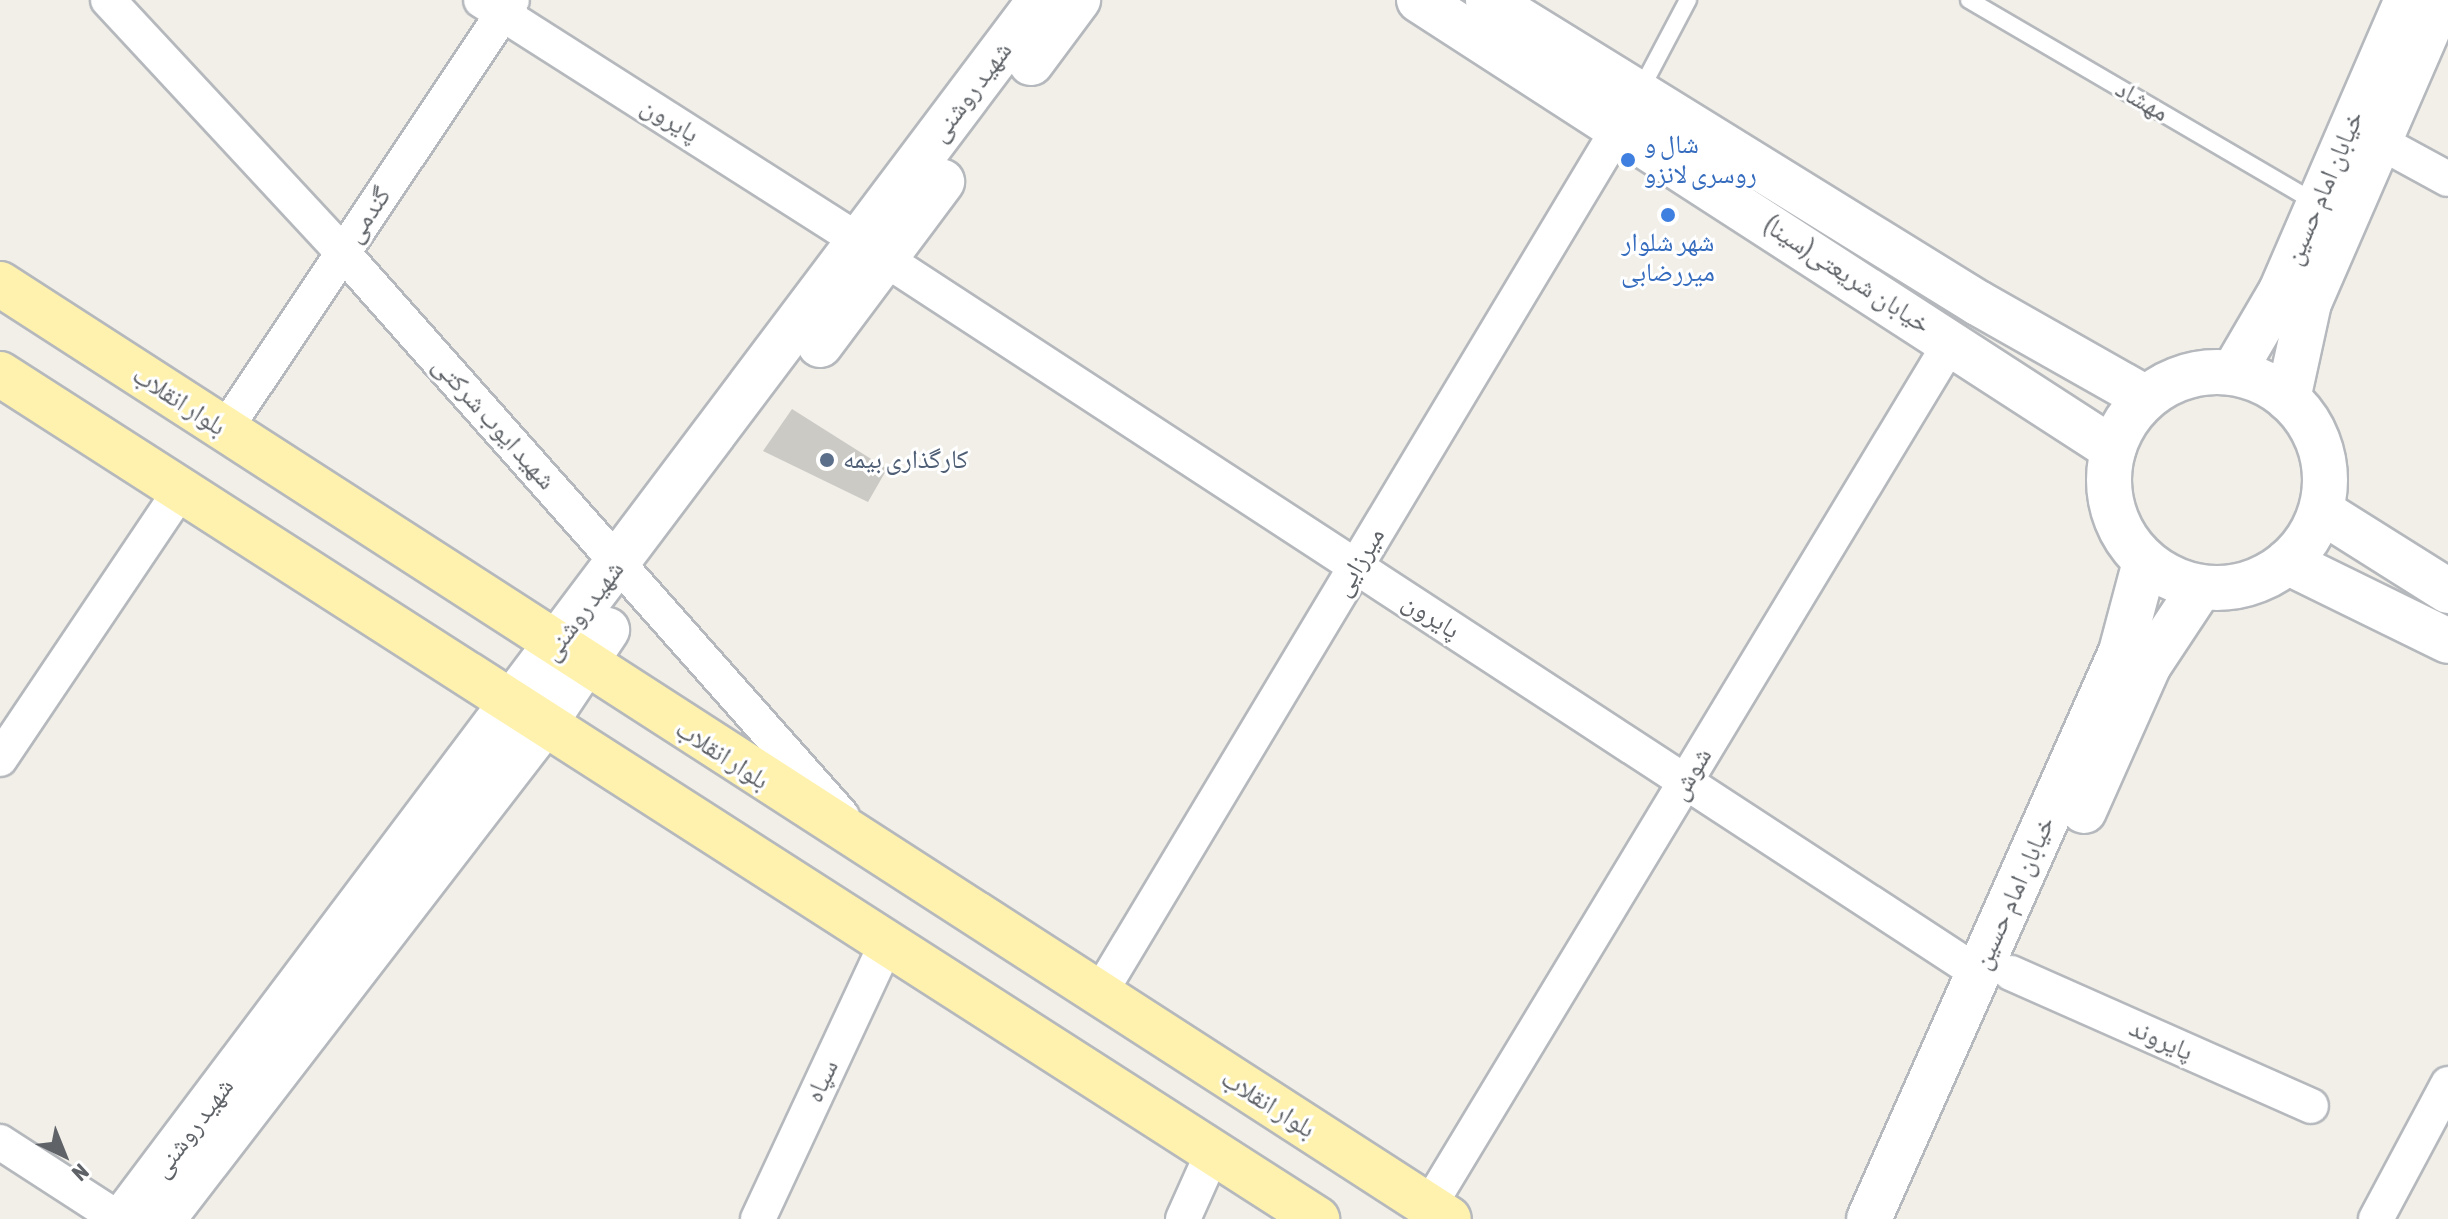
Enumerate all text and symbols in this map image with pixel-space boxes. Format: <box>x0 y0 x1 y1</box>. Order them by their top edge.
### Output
street label: شهید روشنی <box>923 36 1019 148</box>
street label: مهشاد <box>2110 73 2174 129</box>
street label: پایرون <box>635 90 705 150</box>
street label: خیابان امام حسین <box>2278 106 2370 270</box>
place label: شال و روسری لانزو <box>1644 129 1757 190</box>
marker: شال و روسری لانزو <box>1619 151 1637 169</box>
street label: گندمی <box>338 181 398 249</box>
marker: شهر شلوار میررضابی <box>1659 206 1677 224</box>
street label: خیابان شریعتی(سینا) <box>1758 209 1936 341</box>
place label: شهر شلوار میررضابی <box>1621 227 1715 288</box>
street label: شهید ایوب شرکتی <box>426 350 562 496</box>
street label: بلوار انقلاب <box>127 359 231 443</box>
place label: کارگذاری بیمه <box>843 444 968 476</box>
marker: کارگذاری بیمه <box>818 451 836 469</box>
street label: میرزایی <box>1326 522 1392 602</box>
street label: شهید روشنی <box>535 555 631 667</box>
street label: پایرون <box>1396 586 1466 646</box>
street label: بلوار انقلاب <box>670 713 774 797</box>
street label: شوش <box>1663 742 1719 806</box>
street label: خیابان امام حسین <box>1966 812 2062 974</box>
street label: پایروند <box>2124 1012 2198 1068</box>
street label: سپاه <box>799 1055 845 1107</box>
street label: بلوار انقلاب <box>1215 1063 1321 1145</box>
street label: شهید روشنی <box>145 1072 241 1184</box>
north arrow <box>24 1115 104 1195</box>
text: N <box>67 1159 94 1186</box>

